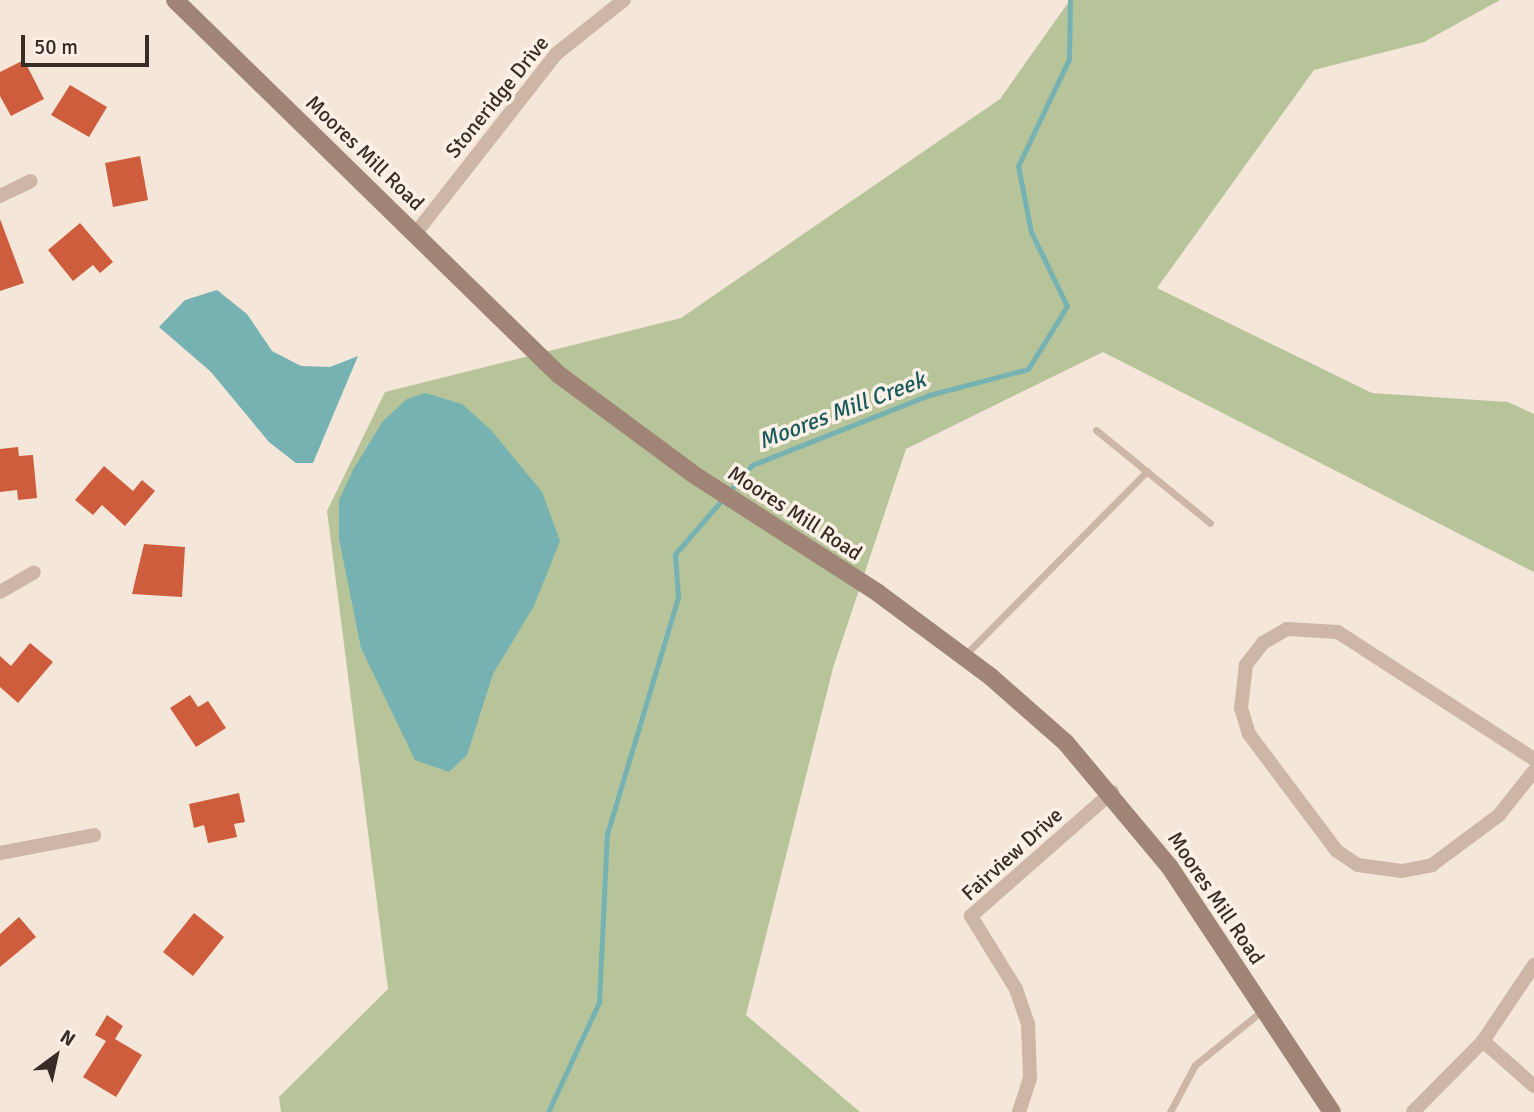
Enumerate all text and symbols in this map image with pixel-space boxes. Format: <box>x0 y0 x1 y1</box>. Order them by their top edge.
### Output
scale bar <box>24 21 152 65</box>
street label: Stoneridge Drive <box>440 31 554 163</box>
text: 50 m <box>34 34 78 60</box>
street label: Moores Mill Road <box>301 90 429 216</box>
water label: Moores Mill Creek <box>755 366 929 456</box>
street label: Moores Mill Road <box>723 460 867 566</box>
street label: Fairview Drive <box>956 802 1068 906</box>
street label: Moores Mill Road <box>1162 827 1270 969</box>
north arrow <box>21 1021 91 1091</box>
text: N <box>55 1025 80 1052</box>

